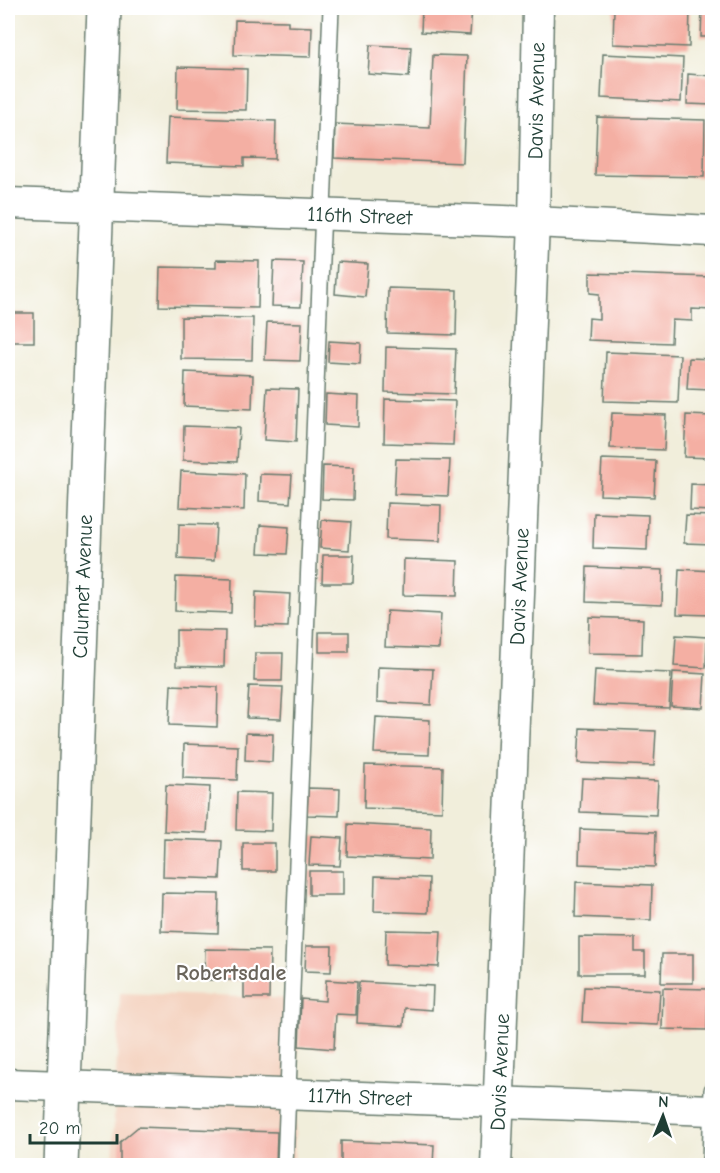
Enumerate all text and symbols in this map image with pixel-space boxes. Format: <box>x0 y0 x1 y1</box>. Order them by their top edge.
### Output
street label: Davis Avenue <box>523 42 549 160</box>
street label: 116th Street <box>307 202 414 230</box>
street label: Calumet Avenue <box>68 514 97 659</box>
street label: Davis Avenue <box>505 527 534 646</box>
district label: Robertsdale <box>176 960 287 986</box>
street label: Davis Avenue <box>485 1013 514 1131</box>
street label: 117th Street <box>308 1083 413 1111</box>
north arrow <box>633 1086 693 1146</box>
text: N <box>658 1093 669 1111</box>
scale bar <box>30 1107 117 1145</box>
text: 20 m <box>39 1118 80 1139</box>

